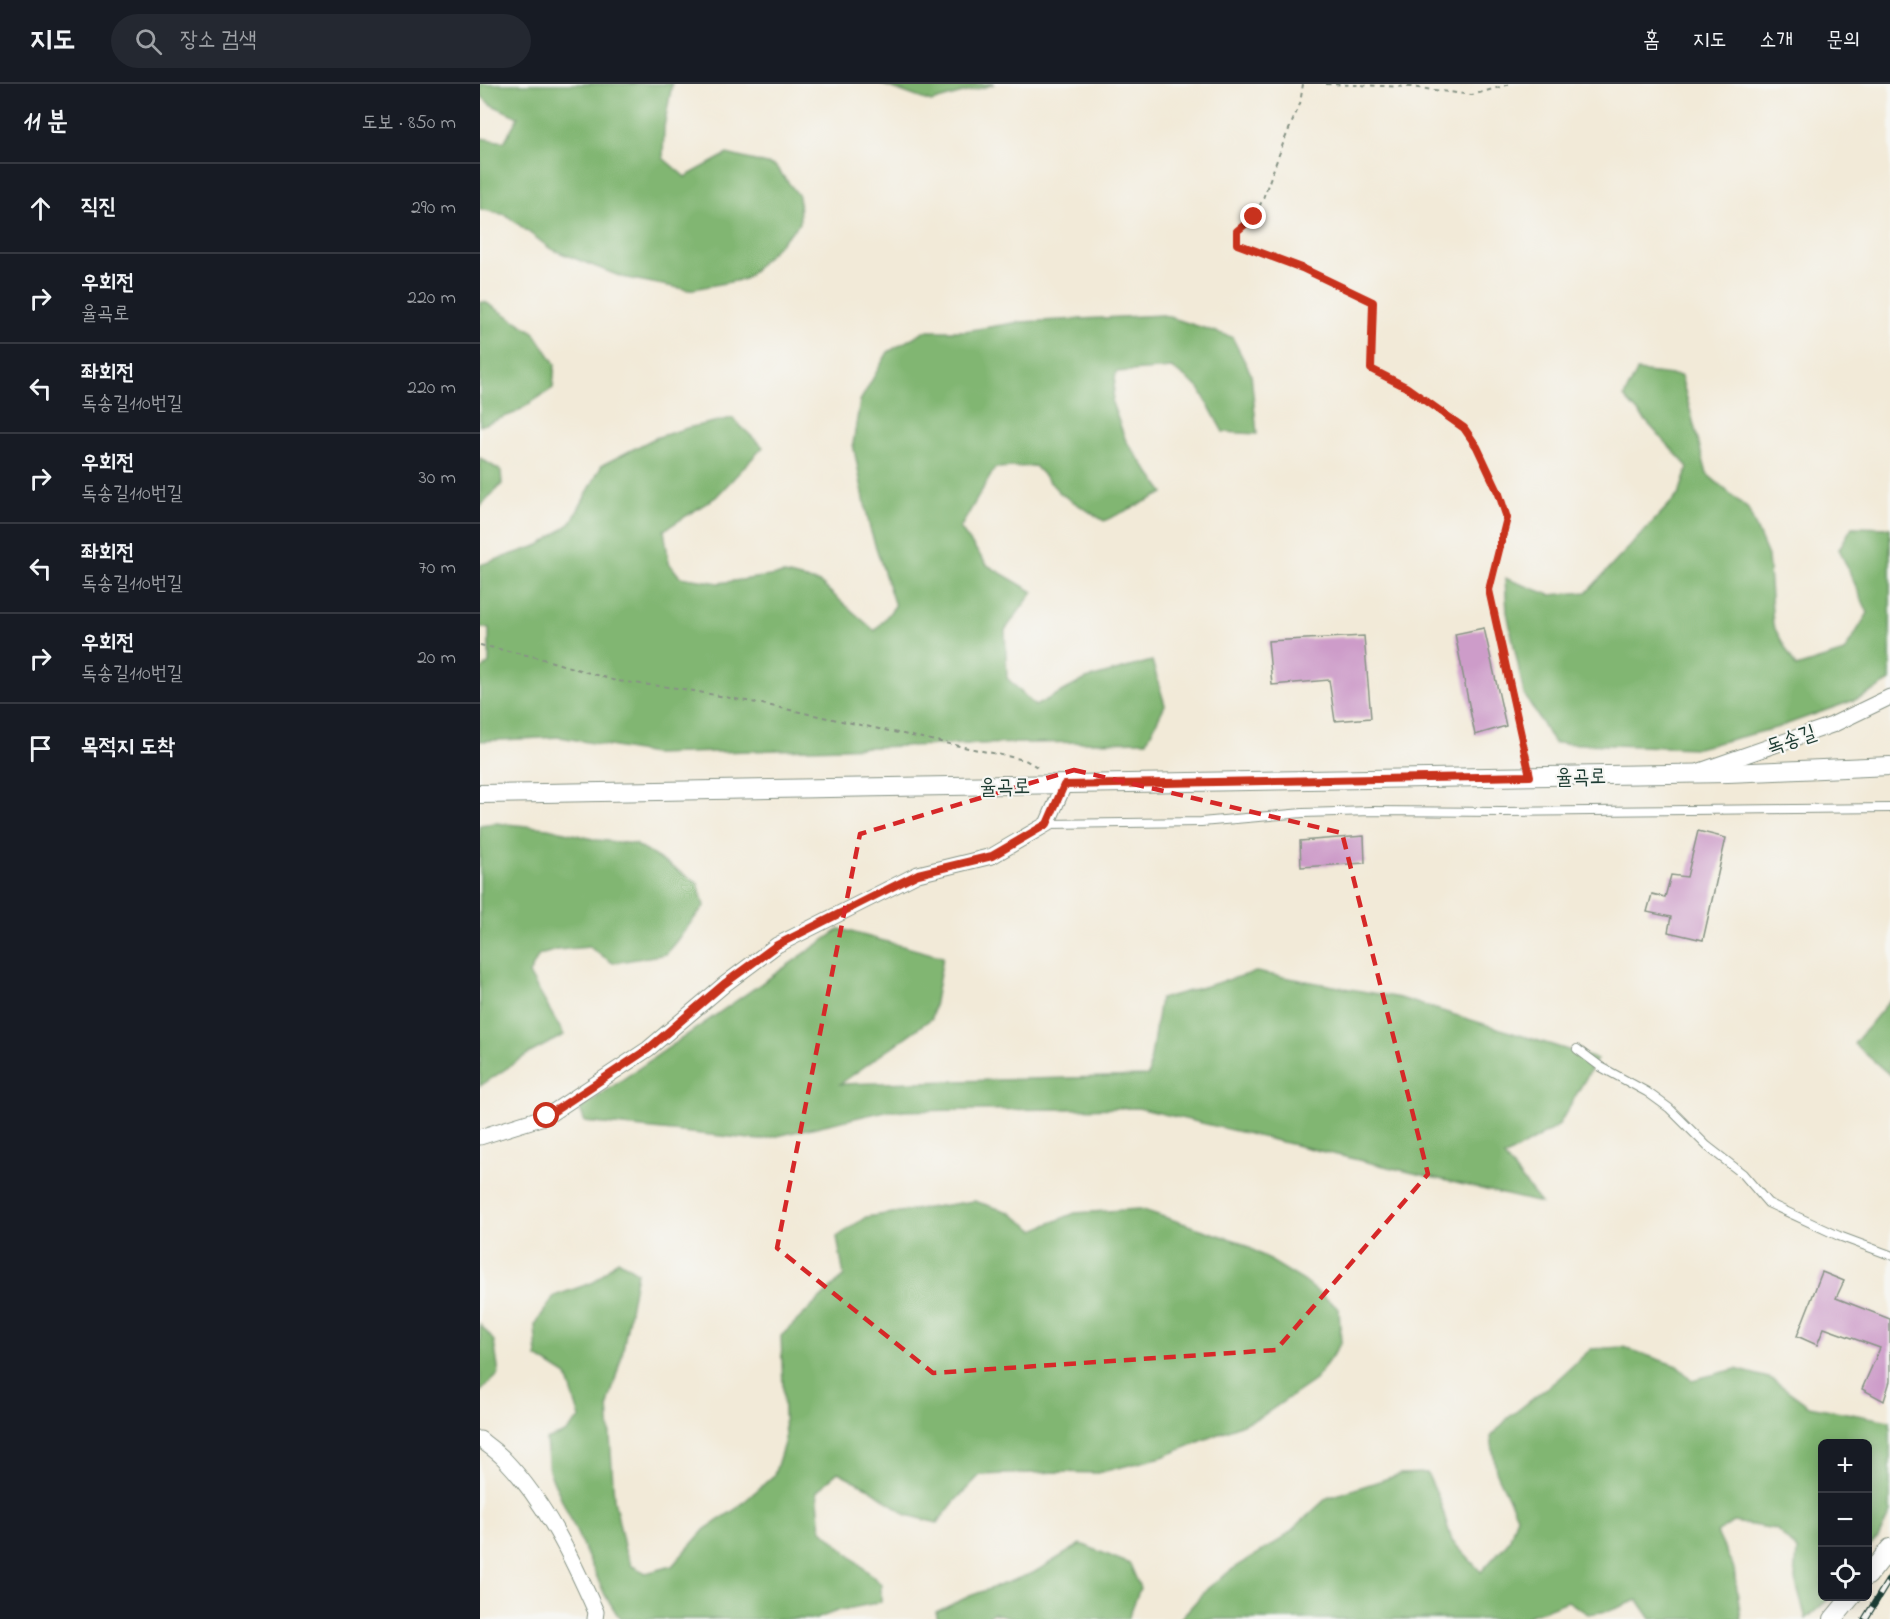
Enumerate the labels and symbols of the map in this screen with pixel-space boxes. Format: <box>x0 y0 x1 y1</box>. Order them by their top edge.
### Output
route end <box>1240 203 1266 229</box>
street label: 독송길 <box>1763 718 1821 763</box>
street label: 율곡로 <box>1555 763 1607 793</box>
street label: 율곡로 <box>979 773 1031 803</box>
route start <box>533 1102 559 1128</box>

